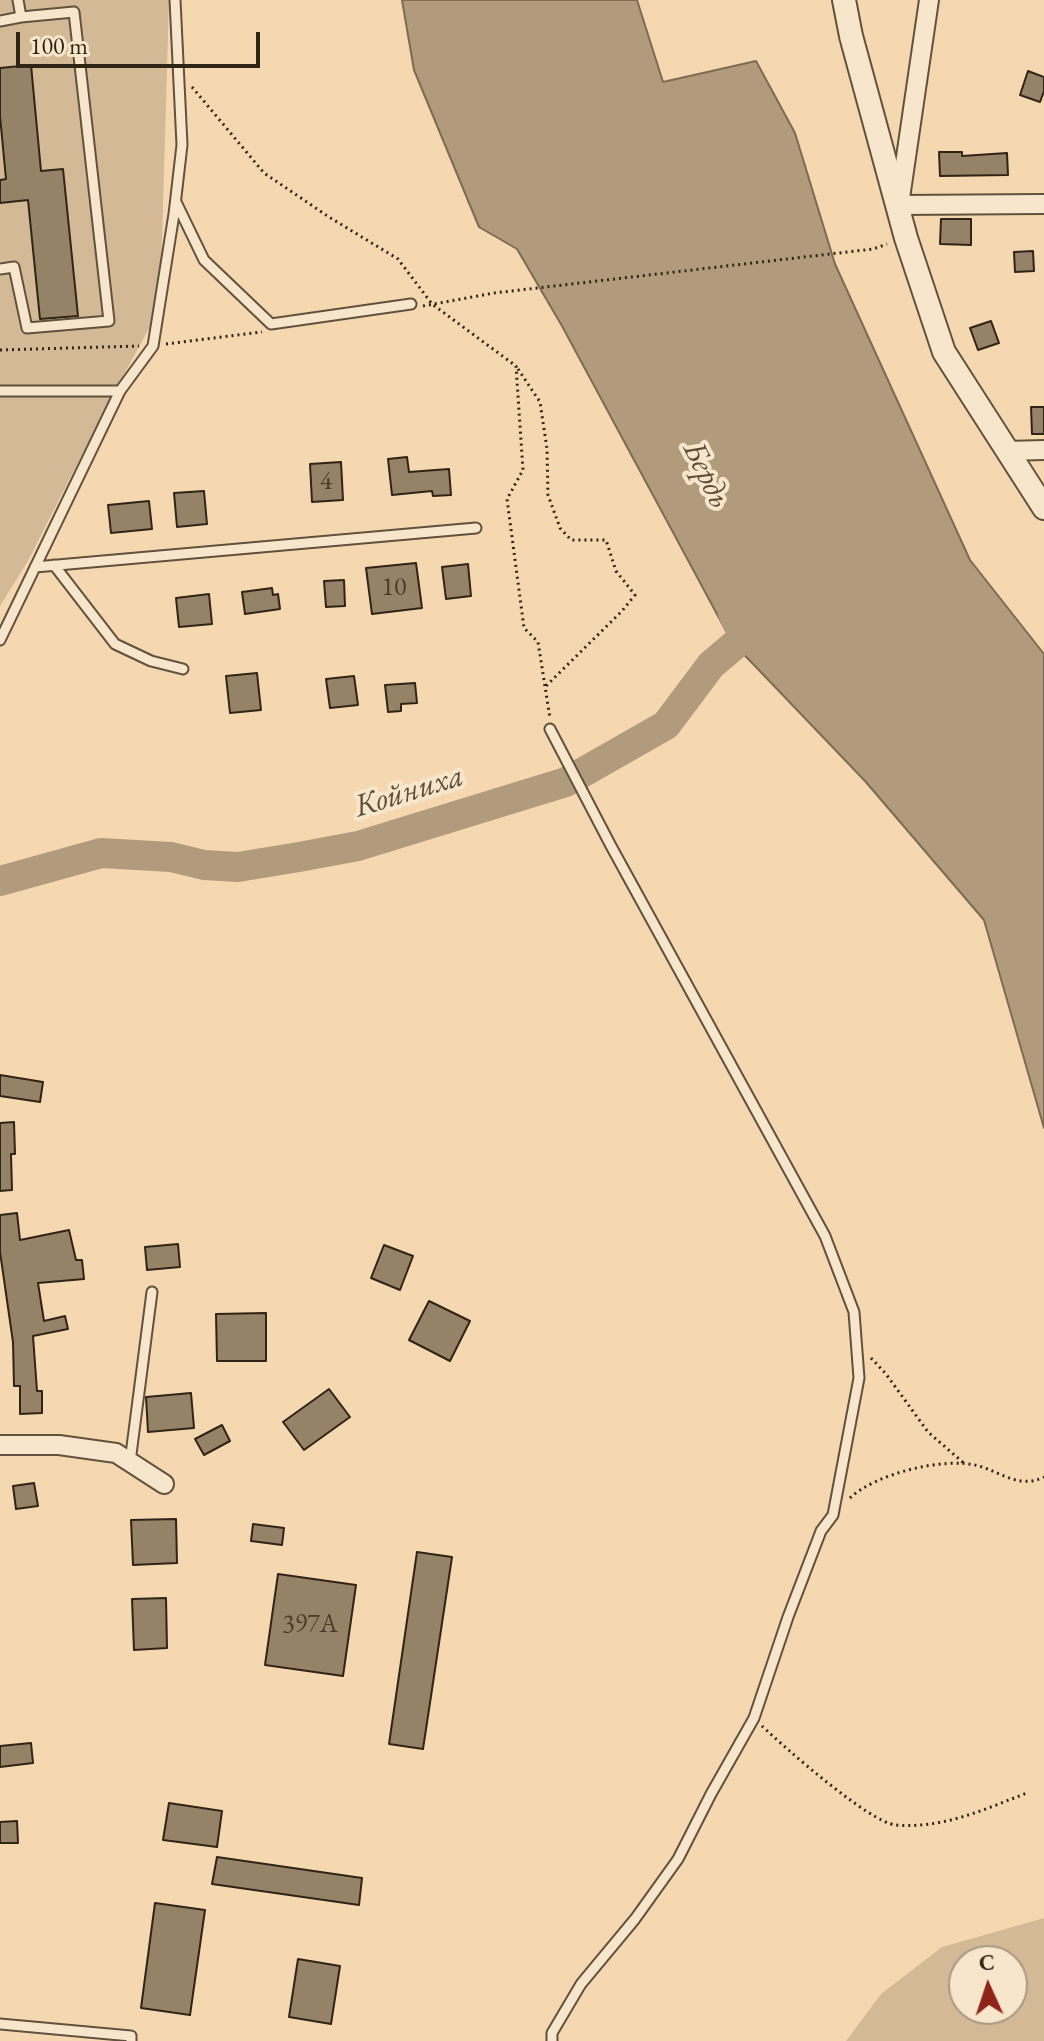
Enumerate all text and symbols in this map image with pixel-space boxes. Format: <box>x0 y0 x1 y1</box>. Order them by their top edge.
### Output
scale bar <box>20 16 264 66</box>
text: 100 m <box>30 30 88 61</box>
water label: Бердь <box>673 435 739 515</box>
house number: 4 <box>320 466 332 498</box>
house number: 10 <box>382 572 406 604</box>
water label: Койниха <box>350 757 468 827</box>
house number: 397А <box>282 1609 338 1641</box>
north arrow <box>948 1945 1028 2025</box>
text: С <box>978 1948 995 1977</box>

